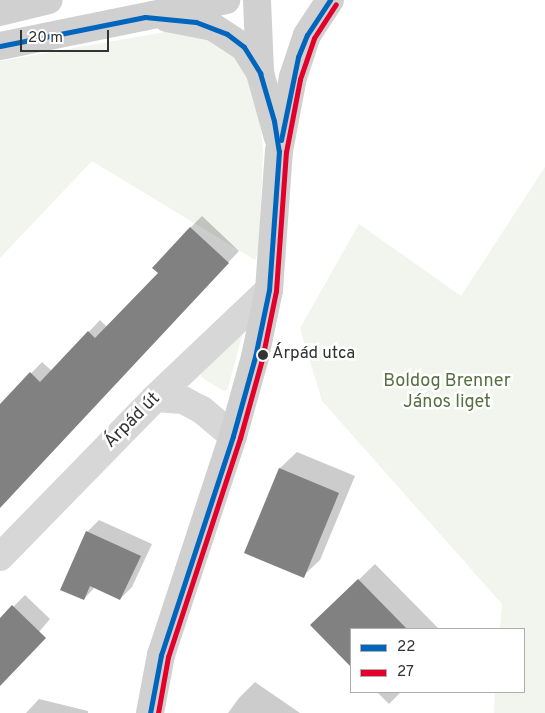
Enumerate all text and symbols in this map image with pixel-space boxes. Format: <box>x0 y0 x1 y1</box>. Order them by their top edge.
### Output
scale bar <box>22 20 111 52</box>
text: 20 m <box>28 29 63 48</box>
place label: Árpád utca <box>272 345 355 365</box>
marker: Árpád utca <box>258 350 268 360</box>
park label: Boldog Brenner János liget <box>383 372 511 414</box>
street label: Árpád út <box>101 389 165 453</box>
legend <box>350 628 525 693</box>
text: 22 <box>397 638 415 657</box>
text: 27 <box>397 663 414 682</box>

